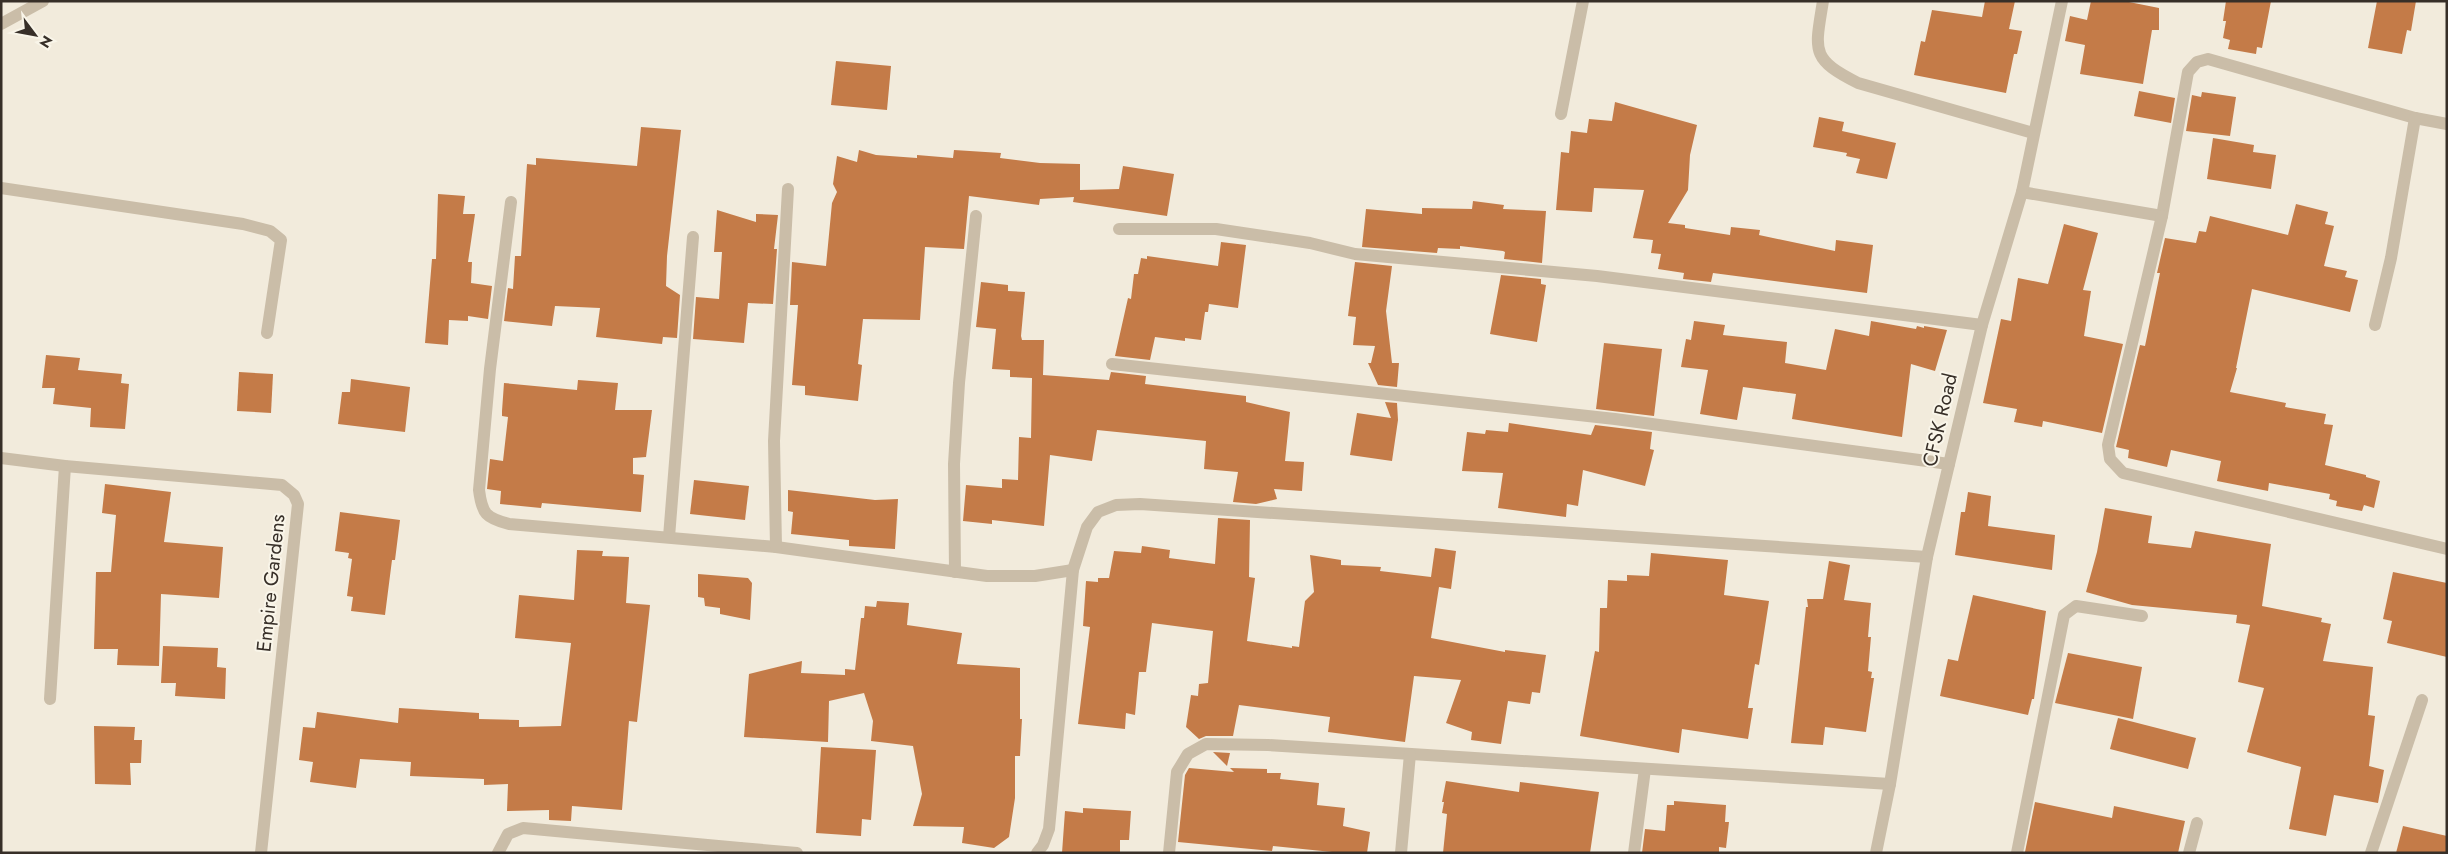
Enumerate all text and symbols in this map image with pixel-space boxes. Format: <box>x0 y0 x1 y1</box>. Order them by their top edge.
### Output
north arrow <box>10 10 60 60</box>
text: N <box>35 32 57 52</box>
street label: CFSK Road <box>1915 370 1965 470</box>
street label: Empire Gardens <box>249 513 293 653</box>

